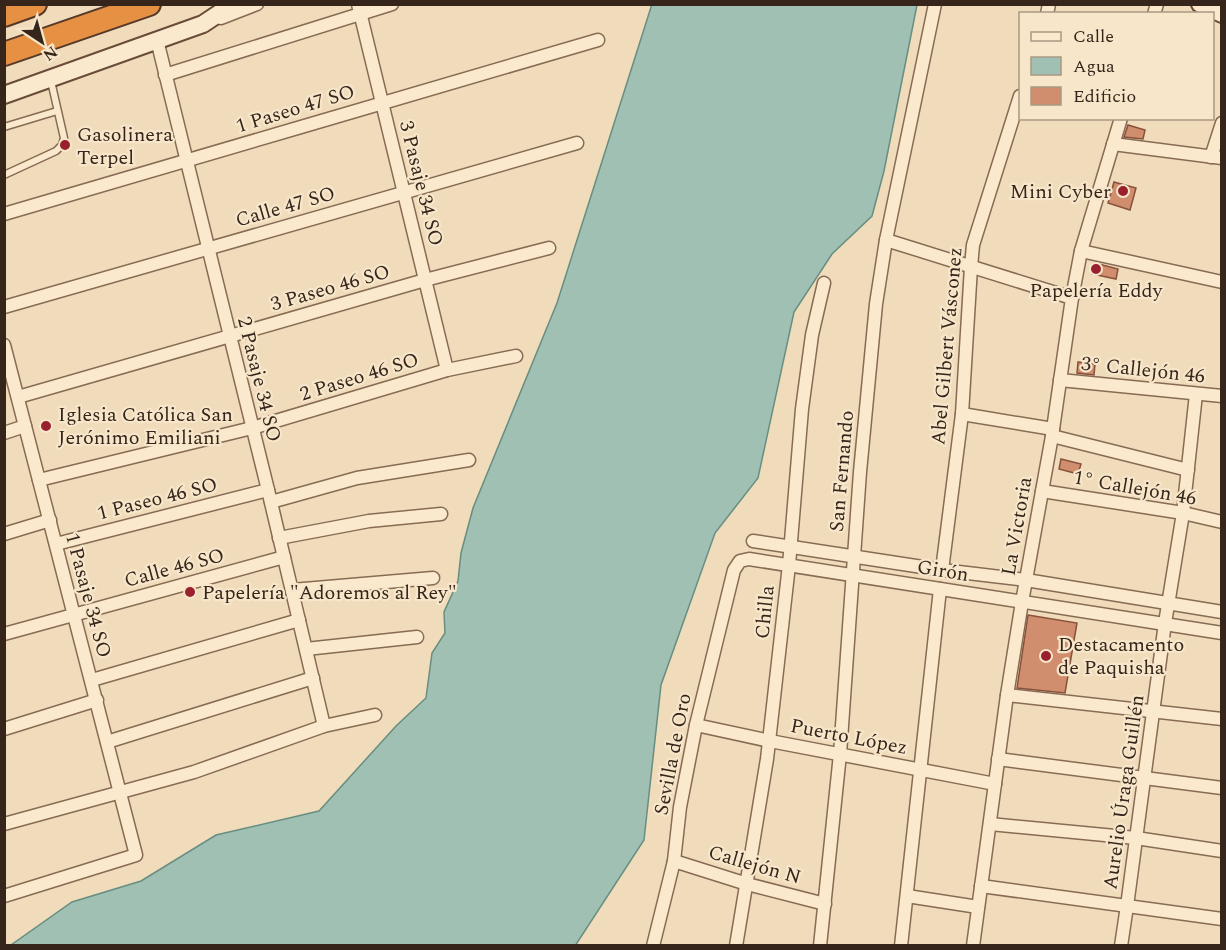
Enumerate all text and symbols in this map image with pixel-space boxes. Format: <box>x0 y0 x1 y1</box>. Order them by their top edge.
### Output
north arrow <box>12 12 72 72</box>
legend <box>1019 12 1214 120</box>
text: Calle <box>1073 23 1114 50</box>
text: N <box>38 40 63 67</box>
text: Agua <box>1073 53 1115 80</box>
street label: 1 Paseo 47 SO <box>232 77 359 141</box>
text: Edificio <box>1073 83 1136 110</box>
street label: 3 Pasaje 34 SO <box>391 117 451 249</box>
place label: Gasolinera Terpel <box>77 120 173 173</box>
marker: Gasolinera Terpel <box>58 138 72 152</box>
place label: Mini Cyber <box>1010 177 1111 207</box>
street label: Calle 47 SO <box>232 178 339 235</box>
marker: Mini Cyber <box>1116 184 1130 198</box>
street label: Abel Gilbert Vásconez <box>923 246 971 446</box>
street label: 3 Paseo 46 SO <box>267 257 394 319</box>
marker: Papelería Eddy <box>1089 262 1103 276</box>
place label: Papelería Eddy <box>1030 276 1164 306</box>
street label: 2 Pasaje 34 SO <box>229 313 289 445</box>
street label: 2 Paseo 46 SO <box>296 345 423 409</box>
street label: 3° Callejón 46 <box>1079 349 1206 391</box>
place label: Iglesia Católica San Jerónimo Emiliani <box>58 400 233 453</box>
street label: San Fernando <box>822 409 862 533</box>
marker: Iglesia Católica San Jerónimo Emiliani <box>39 419 53 433</box>
street label: 1° Callejón 46 <box>1071 462 1199 514</box>
street label: 1 Paseo 46 SO <box>94 470 221 528</box>
street label: La Victoria <box>994 474 1040 578</box>
street label: 1 Pasaje 34 SO <box>57 529 119 661</box>
street label: Calle 46 SO <box>121 540 228 596</box>
street label: Girón <box>915 552 971 590</box>
place label: Papelería "Adoremos al Rey" <box>202 578 457 608</box>
street label: Chilla <box>747 584 783 640</box>
marker: Papelería "Adoremos al Rey" <box>183 585 197 599</box>
place label: Destacamento de Paquisha <box>1058 630 1184 683</box>
marker: Destacamento de Paquisha <box>1039 649 1053 663</box>
street label: Sevilla de Oro <box>646 691 700 818</box>
street label: Aurelio Úraga Guillén <box>1095 693 1153 891</box>
street label: Puerto López <box>788 711 910 763</box>
street label: Callejón N <box>705 837 805 893</box>

